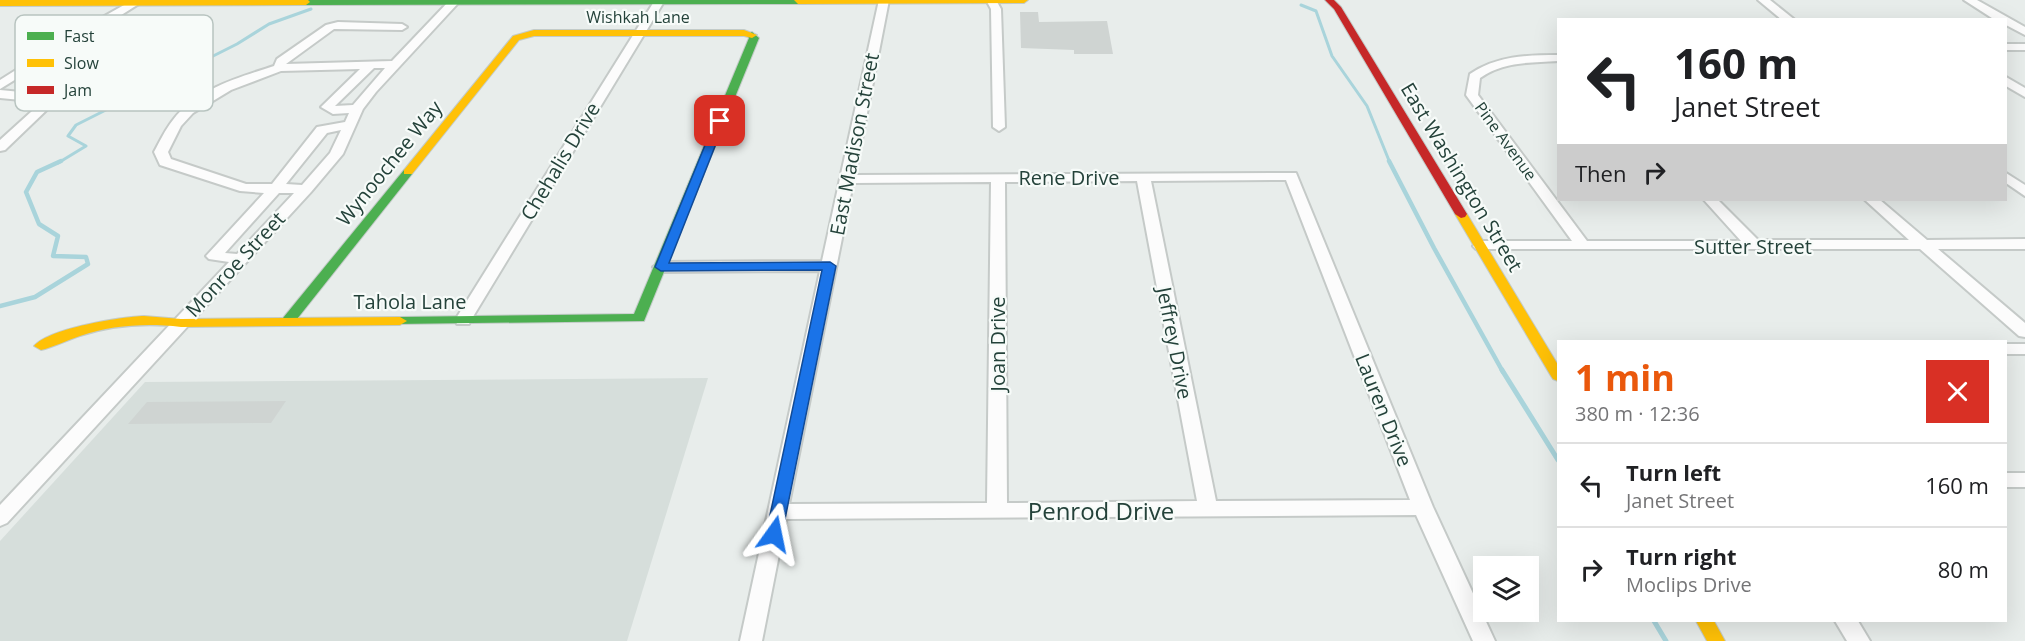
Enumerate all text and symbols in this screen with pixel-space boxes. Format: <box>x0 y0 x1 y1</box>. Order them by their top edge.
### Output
street label: Wishkah Lane <box>586 6 690 28</box>
legend <box>15 15 213 111</box>
text: Fast <box>64 25 95 47</box>
text: 160 m <box>1674 34 1798 91</box>
icon: left <box>1575 42 1653 120</box>
street label: East Madison Street <box>823 50 885 238</box>
text: Slow <box>64 52 99 74</box>
street label: East Washington Street <box>1395 77 1529 277</box>
text: Jam <box>62 79 92 101</box>
text: Janet Street <box>1674 88 1820 125</box>
street label: Wynoochee Way <box>330 94 449 231</box>
pin <box>694 95 745 146</box>
street label: Chehalis Drive <box>514 97 606 225</box>
street label: Pine Avenue <box>1470 97 1542 185</box>
icon: arrive <box>703 104 736 137</box>
icon: right <box>1638 156 1671 189</box>
text: Then <box>1575 158 1626 188</box>
street label: Rene Drive <box>1018 164 1120 191</box>
street label: Monroe Street <box>179 206 291 322</box>
street label: Sutter Street <box>1694 233 1812 260</box>
street label: Jeffrey Drive <box>1151 283 1199 401</box>
street label: Tahola Lane <box>354 288 466 315</box>
street label: Joan Drive <box>984 297 1011 393</box>
street label: Lauren Drive <box>1349 349 1419 471</box>
text: 1 min <box>1575 353 1675 402</box>
button: close <box>1926 360 1989 423</box>
text: 380 m · 12:36 <box>1575 400 1700 427</box>
text: Turn left <box>1626 457 1721 487</box>
icon: left <box>1575 469 1608 502</box>
text: 160 m <box>1925 470 1989 500</box>
text: Janet Street <box>1626 487 1734 514</box>
street label: Penrod Drive <box>1028 494 1174 527</box>
position arrow <box>742 502 806 566</box>
text: Turn right <box>1626 541 1737 571</box>
icon: right <box>1575 553 1608 586</box>
text: 80 m <box>1938 554 1989 584</box>
map controls <box>1473 556 1539 622</box>
button: layers <box>1473 556 1539 622</box>
text: Moclips Drive <box>1626 571 1752 598</box>

